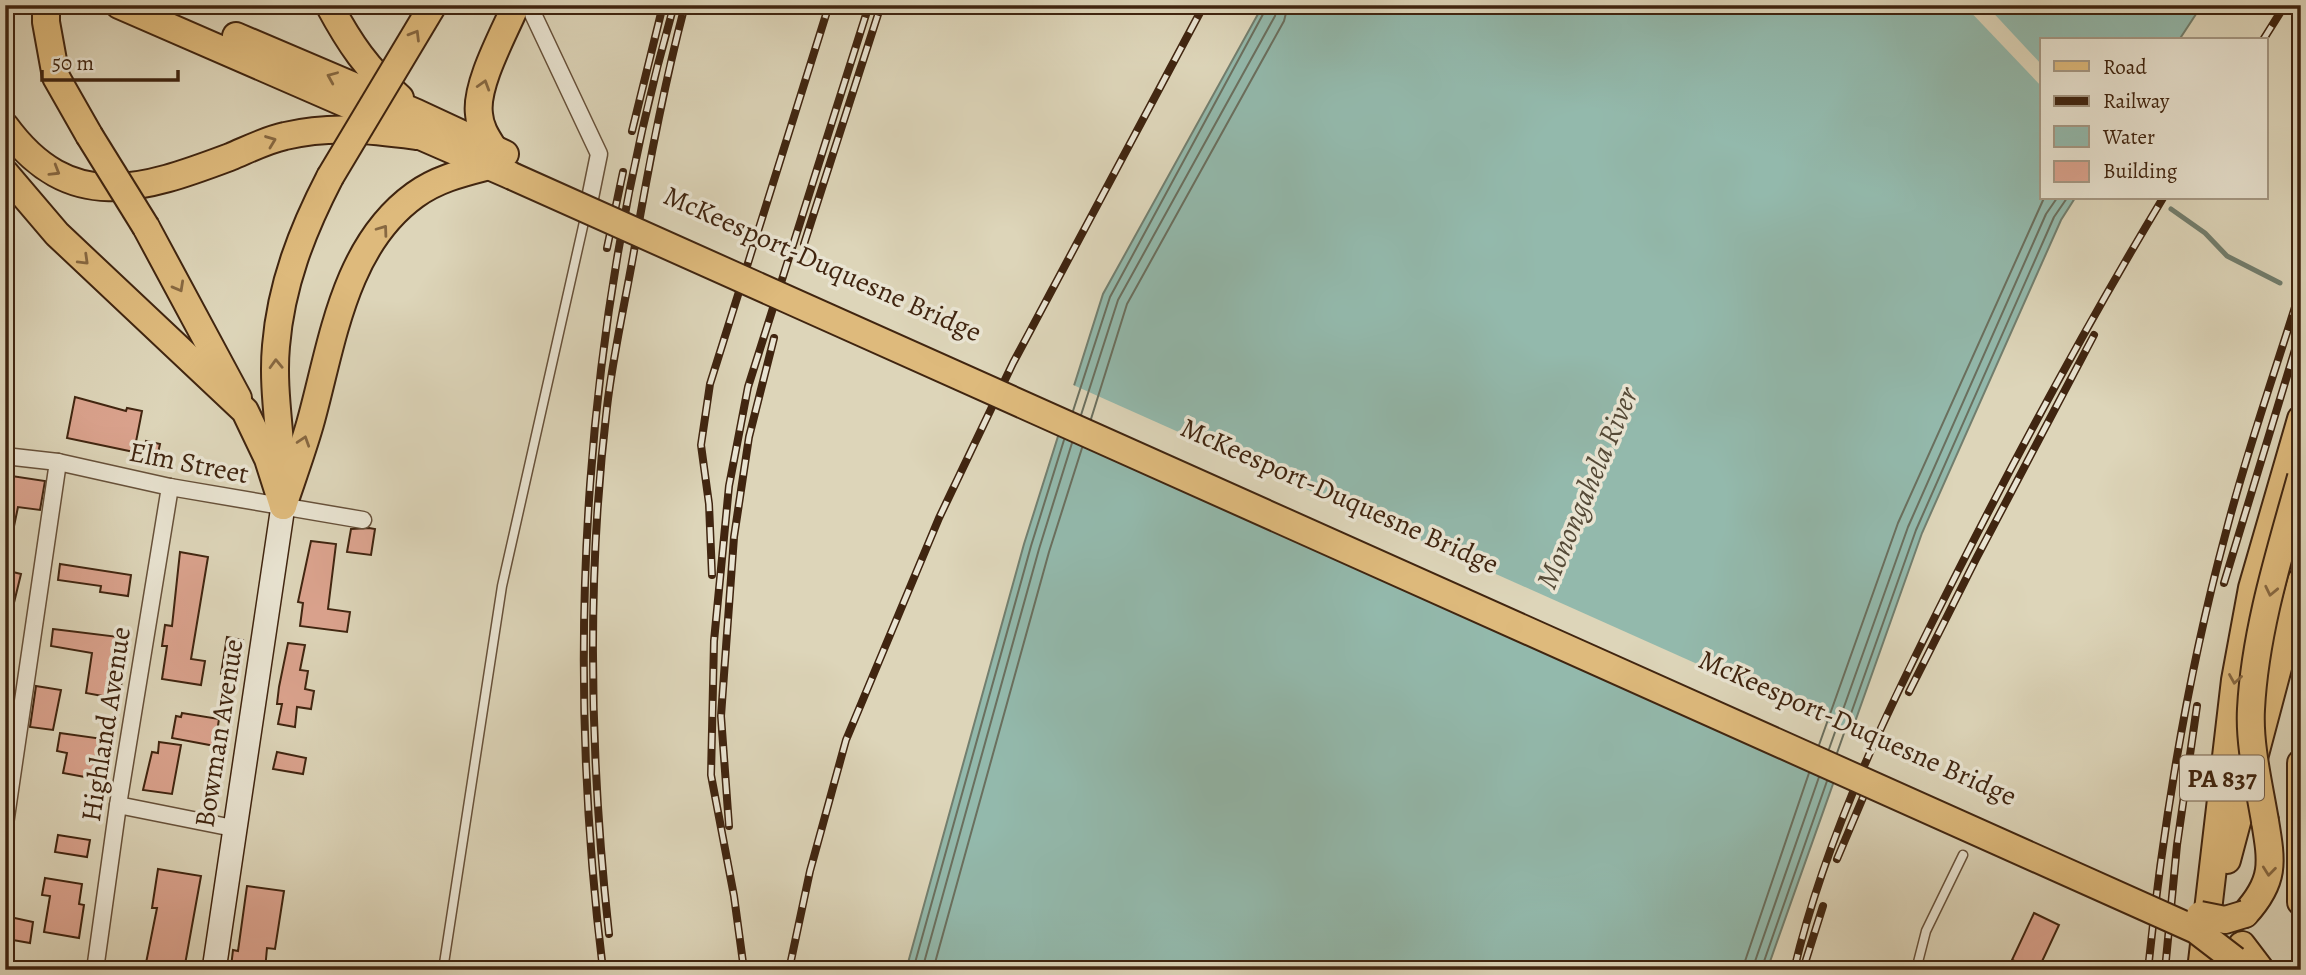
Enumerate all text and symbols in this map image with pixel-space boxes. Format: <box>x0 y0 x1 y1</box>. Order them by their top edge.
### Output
one-way arrow <box>407 29 420 42</box>
scale bar <box>42 38 178 82</box>
legend <box>2040 38 2268 200</box>
text: 50 m <box>52 49 94 77</box>
text: Road <box>2103 53 2147 81</box>
one-way arrow <box>327 71 339 85</box>
one-way arrow <box>476 80 491 92</box>
text: Railway <box>2103 87 2170 115</box>
text: Water <box>2102 123 2155 151</box>
one-way arrow <box>264 135 276 149</box>
text: Building <box>2103 157 2178 185</box>
one-way arrow <box>47 163 60 176</box>
street label: McKeesport-Duquesne Bridge <box>658 177 987 351</box>
one-way arrow <box>375 225 387 238</box>
one-way arrow <box>76 251 89 264</box>
one-way arrow <box>170 280 184 293</box>
one-way arrow <box>268 358 284 369</box>
water label: Monongahela River <box>1527 380 1648 595</box>
street label: McKeesport-Duquesne Bridge <box>1175 409 1504 583</box>
street label: Elm Street <box>126 433 252 493</box>
one-way arrow <box>296 435 310 447</box>
one-way arrow <box>2265 585 2280 597</box>
street label: Highland Avenue <box>72 624 140 824</box>
street label: Bowman Avenue <box>185 636 253 830</box>
street label: McKeesport-Duquesne Bridge <box>1693 641 2022 815</box>
one-way arrow <box>2228 673 2243 685</box>
road number: PA 837 <box>2180 756 2264 800</box>
one-way arrow <box>2262 866 2277 877</box>

